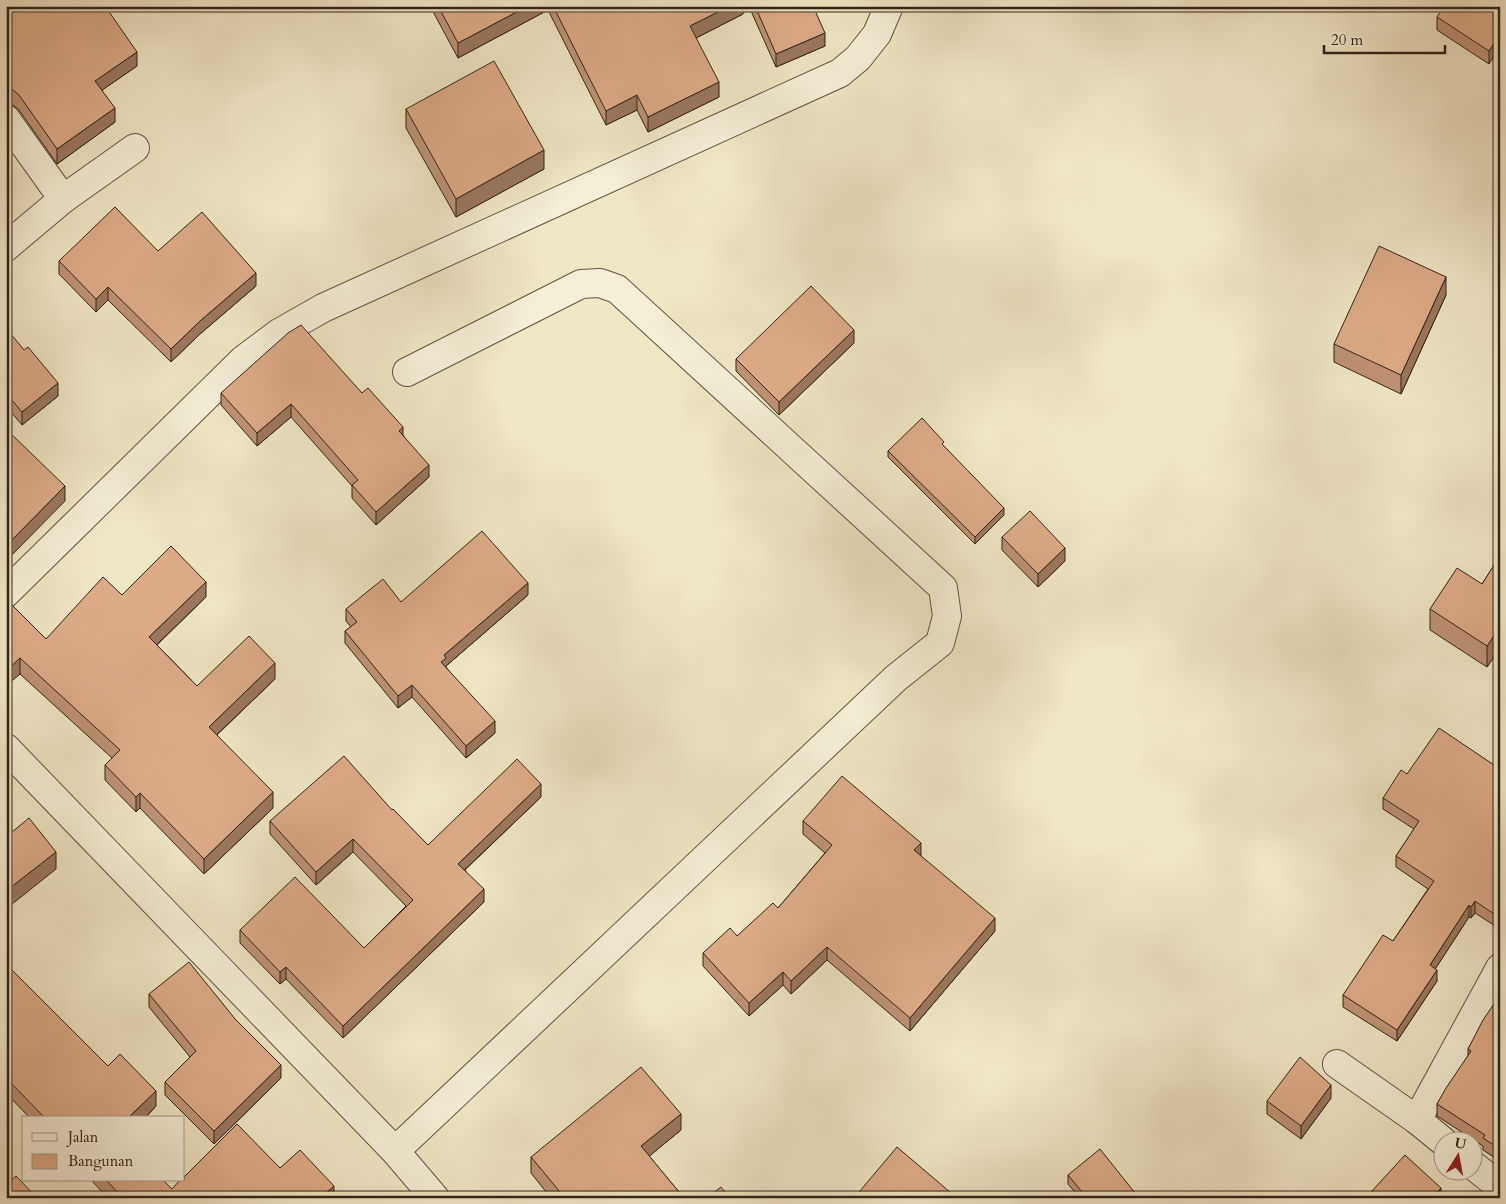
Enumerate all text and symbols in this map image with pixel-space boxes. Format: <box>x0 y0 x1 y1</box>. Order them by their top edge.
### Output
scale bar <box>1324 22 1445 54</box>
text: 20 m <box>1331 30 1363 50</box>
legend <box>22 1116 185 1182</box>
text: Jalan <box>66 1127 99 1147</box>
north arrow <box>1434 1132 1484 1182</box>
text: U <box>1453 1133 1468 1154</box>
text: Bangunan <box>68 1151 134 1171</box>

